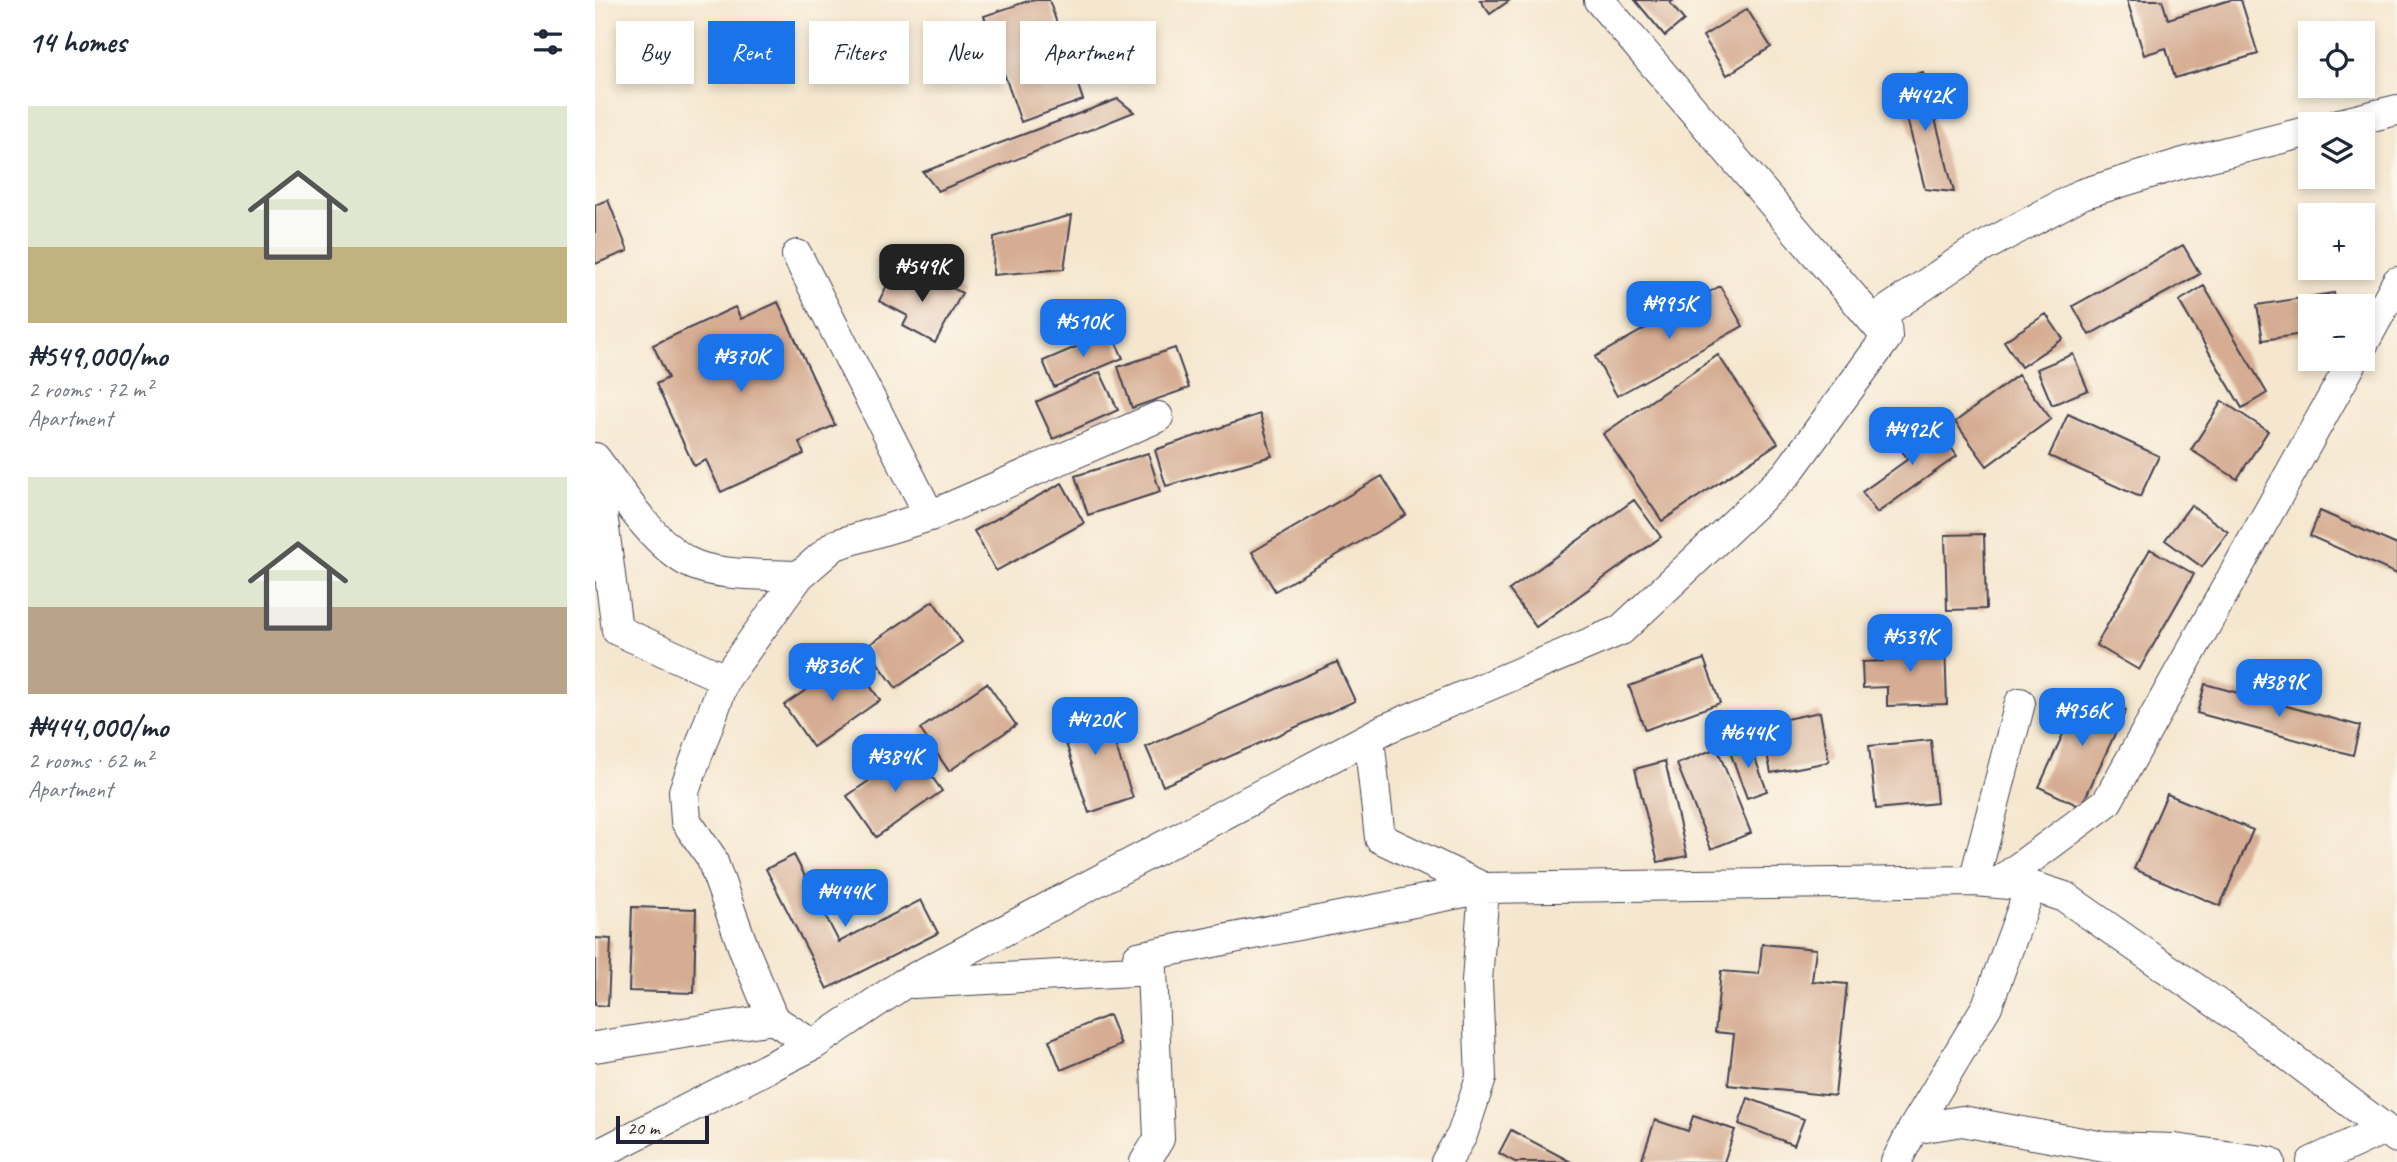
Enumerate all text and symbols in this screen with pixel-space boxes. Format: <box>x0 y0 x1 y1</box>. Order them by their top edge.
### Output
chip: Buy <box>616 21 694 84</box>
chip: Rent <box>708 21 795 84</box>
chip: Filters <box>809 21 909 84</box>
chip: New <box>923 21 1006 84</box>
chip: Apartment <box>1020 21 1156 84</box>
map controls <box>2298 21 2375 371</box>
button: locate <box>2298 21 2375 98</box>
text: 14 homes <box>28 23 126 61</box>
icon: filters <box>529 23 567 61</box>
pin: ₦442K <box>1876 74 1974 133</box>
text: ₦442K <box>1898 81 1952 110</box>
button: layers <box>2298 112 2375 189</box>
icon: home <box>235 152 361 278</box>
button: + <box>2298 203 2375 280</box>
pin: ₦549K <box>873 244 971 304</box>
text: ₦549K <box>895 252 949 281</box>
pin: ₦995K <box>1620 282 1718 341</box>
text: ₦995K <box>1642 289 1696 318</box>
button: − <box>2298 294 2375 371</box>
pin: ₦510K <box>1034 300 1132 359</box>
text: ₦510K <box>1056 307 1110 336</box>
pin: ₦370K <box>692 334 790 394</box>
text: ₦549,000/mo <box>28 337 167 375</box>
text: ₦370K <box>714 342 768 371</box>
text: 2 rooms · 72 m² <box>28 375 152 404</box>
text: Apartment <box>28 404 113 433</box>
pin: ₦492K <box>1863 407 1961 467</box>
text: ₦492K <box>1885 415 1939 444</box>
icon: home <box>235 523 361 649</box>
pin: ₦539K <box>1861 614 1959 674</box>
text: ₦539K <box>1883 622 1937 651</box>
pin: ₦836K <box>783 644 881 703</box>
text: ₦836K <box>805 651 859 680</box>
pin: ₦389K <box>2230 660 2328 719</box>
text: ₦389K <box>2252 667 2306 696</box>
pin: ₦956K <box>2033 688 2131 748</box>
text: ₦956K <box>2055 696 2109 725</box>
pin: ₦420K <box>1046 698 1144 757</box>
text: ₦420K <box>1068 705 1122 734</box>
text: ₦444,000/mo <box>28 708 168 746</box>
pin: ₦644K <box>1699 710 1797 770</box>
text: ₦644K <box>1721 718 1775 747</box>
pin: ₦384K <box>846 734 944 794</box>
text: ₦384K <box>868 742 922 771</box>
text: 2 rooms · 62 m² <box>28 746 152 775</box>
text: Apartment <box>28 775 113 804</box>
pin: ₦444K <box>796 870 894 929</box>
text: ₦444K <box>818 877 872 906</box>
scale bar <box>616 1113 709 1145</box>
text: 20 m <box>627 1116 659 1140</box>

